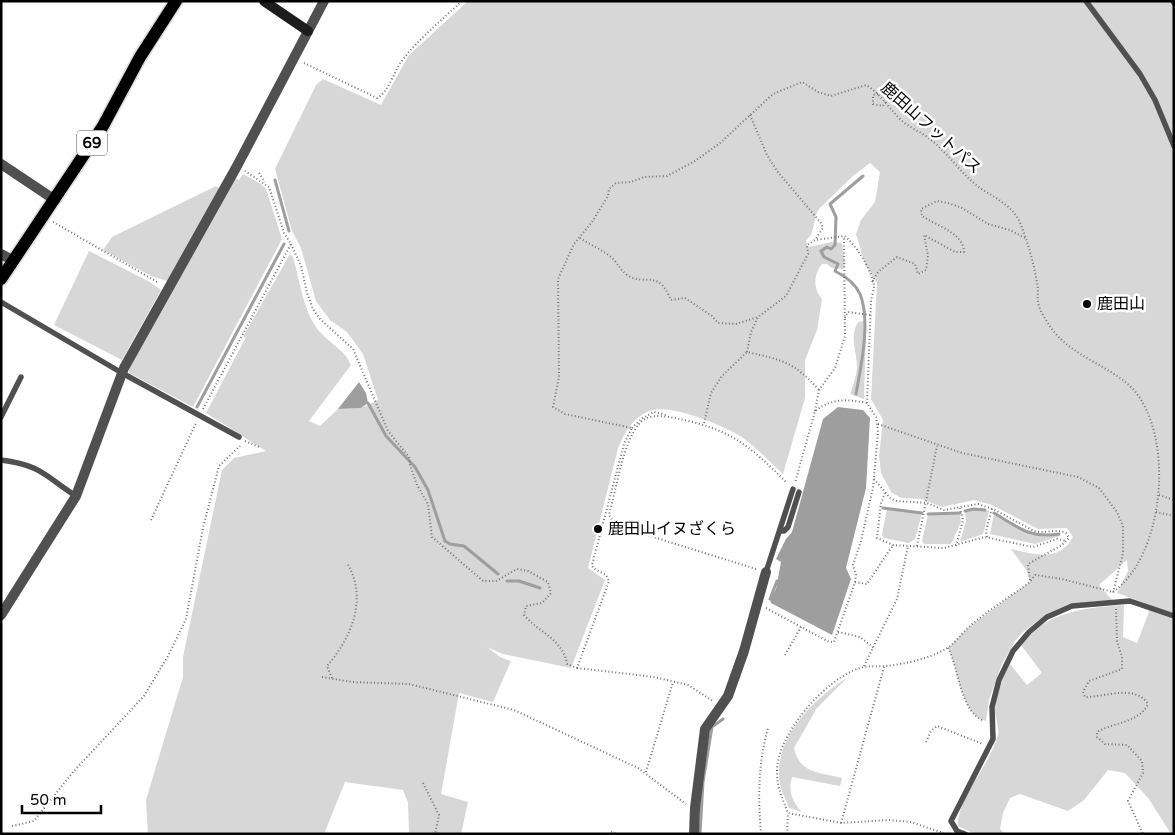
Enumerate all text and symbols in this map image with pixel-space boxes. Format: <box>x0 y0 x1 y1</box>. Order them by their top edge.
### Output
street label: 鹿田山フットパス <box>877 78 985 178</box>
road number: 69 <box>77 130 107 156</box>
place label: 鹿田山 <box>1097 294 1145 314</box>
marker: 鹿田山 <box>1081 298 1093 310</box>
place label: 鹿田山イヌざくら <box>608 519 736 539</box>
marker: 鹿田山イヌざくら <box>592 523 604 535</box>
scale bar <box>22 782 101 814</box>
text: 50 m <box>30 791 67 809</box>

